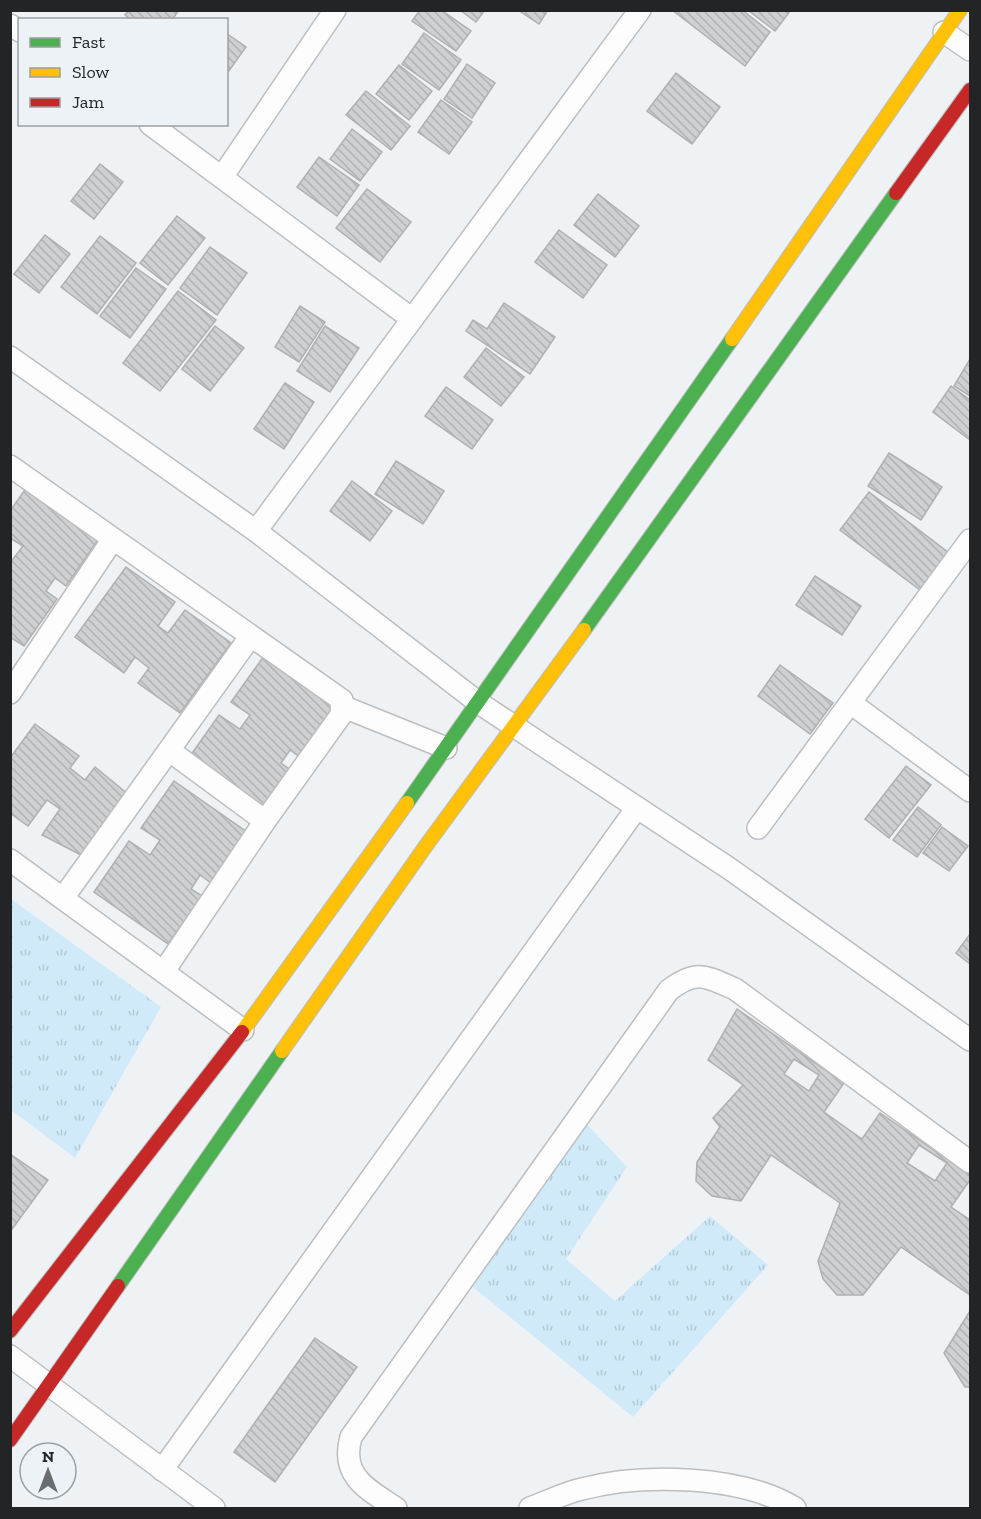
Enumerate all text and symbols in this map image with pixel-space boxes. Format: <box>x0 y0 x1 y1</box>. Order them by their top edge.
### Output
legend <box>18 18 228 126</box>
text: Fast <box>72 31 105 53</box>
text: Slow <box>72 61 109 83</box>
text: Jam <box>72 91 104 113</box>
north arrow <box>18 1441 78 1501</box>
text: N <box>42 1447 54 1466</box>

